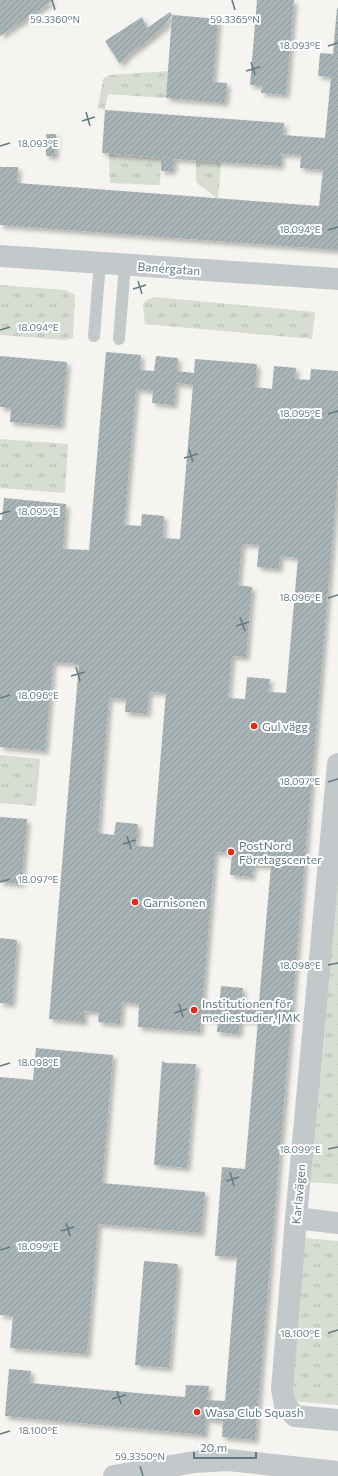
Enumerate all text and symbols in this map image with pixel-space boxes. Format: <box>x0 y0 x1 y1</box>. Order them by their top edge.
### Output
text: 59.3360°N <box>30 13 80 25</box>
text: 59.3365°N <box>210 13 260 25</box>
text: 18.093°E <box>279 39 321 51</box>
text: 18.093°E <box>17 137 59 149</box>
text: 18.094°E <box>279 223 321 235</box>
street label: Banérgatan <box>137 259 201 277</box>
text: 18.094°E <box>17 321 59 333</box>
text: 18.095°E <box>279 407 321 419</box>
text: 18.095°E <box>17 505 59 517</box>
text: 18.096°E <box>279 591 321 603</box>
text: 18.096°E <box>17 689 59 701</box>
place label: Gul vägg <box>262 719 309 733</box>
marker: Gul vägg <box>249 721 259 731</box>
text: 18.097°E <box>280 775 321 787</box>
place label: PostNord Företagscenter <box>239 838 322 866</box>
marker: PostNord Företagscenter <box>226 847 236 857</box>
text: 18.097°E <box>18 873 59 885</box>
place label: Garnisonen <box>143 895 206 909</box>
marker: Garnisonen <box>130 897 140 907</box>
text: 18.098°E <box>279 959 321 971</box>
place label: Institutionen för mediestudier, JMK <box>202 996 301 1025</box>
marker: Institutionen för mediestudier, JMK <box>189 1005 199 1015</box>
text: 18.098°E <box>17 1056 59 1068</box>
text: 18.099°E <box>279 1143 321 1155</box>
street label: Karlavägen <box>288 1163 308 1225</box>
text: 18.099°E <box>17 1240 59 1252</box>
text: 18.100°E <box>280 1327 320 1339</box>
place label: Wasa Club Squash <box>205 1405 304 1419</box>
marker: Wasa Club Squash <box>192 1407 202 1417</box>
text: 18.100°E <box>18 1424 58 1436</box>
scale bar <box>194 1434 256 1460</box>
text: 20 m <box>200 1440 227 1454</box>
text: 59.3350°N <box>115 1450 165 1462</box>

